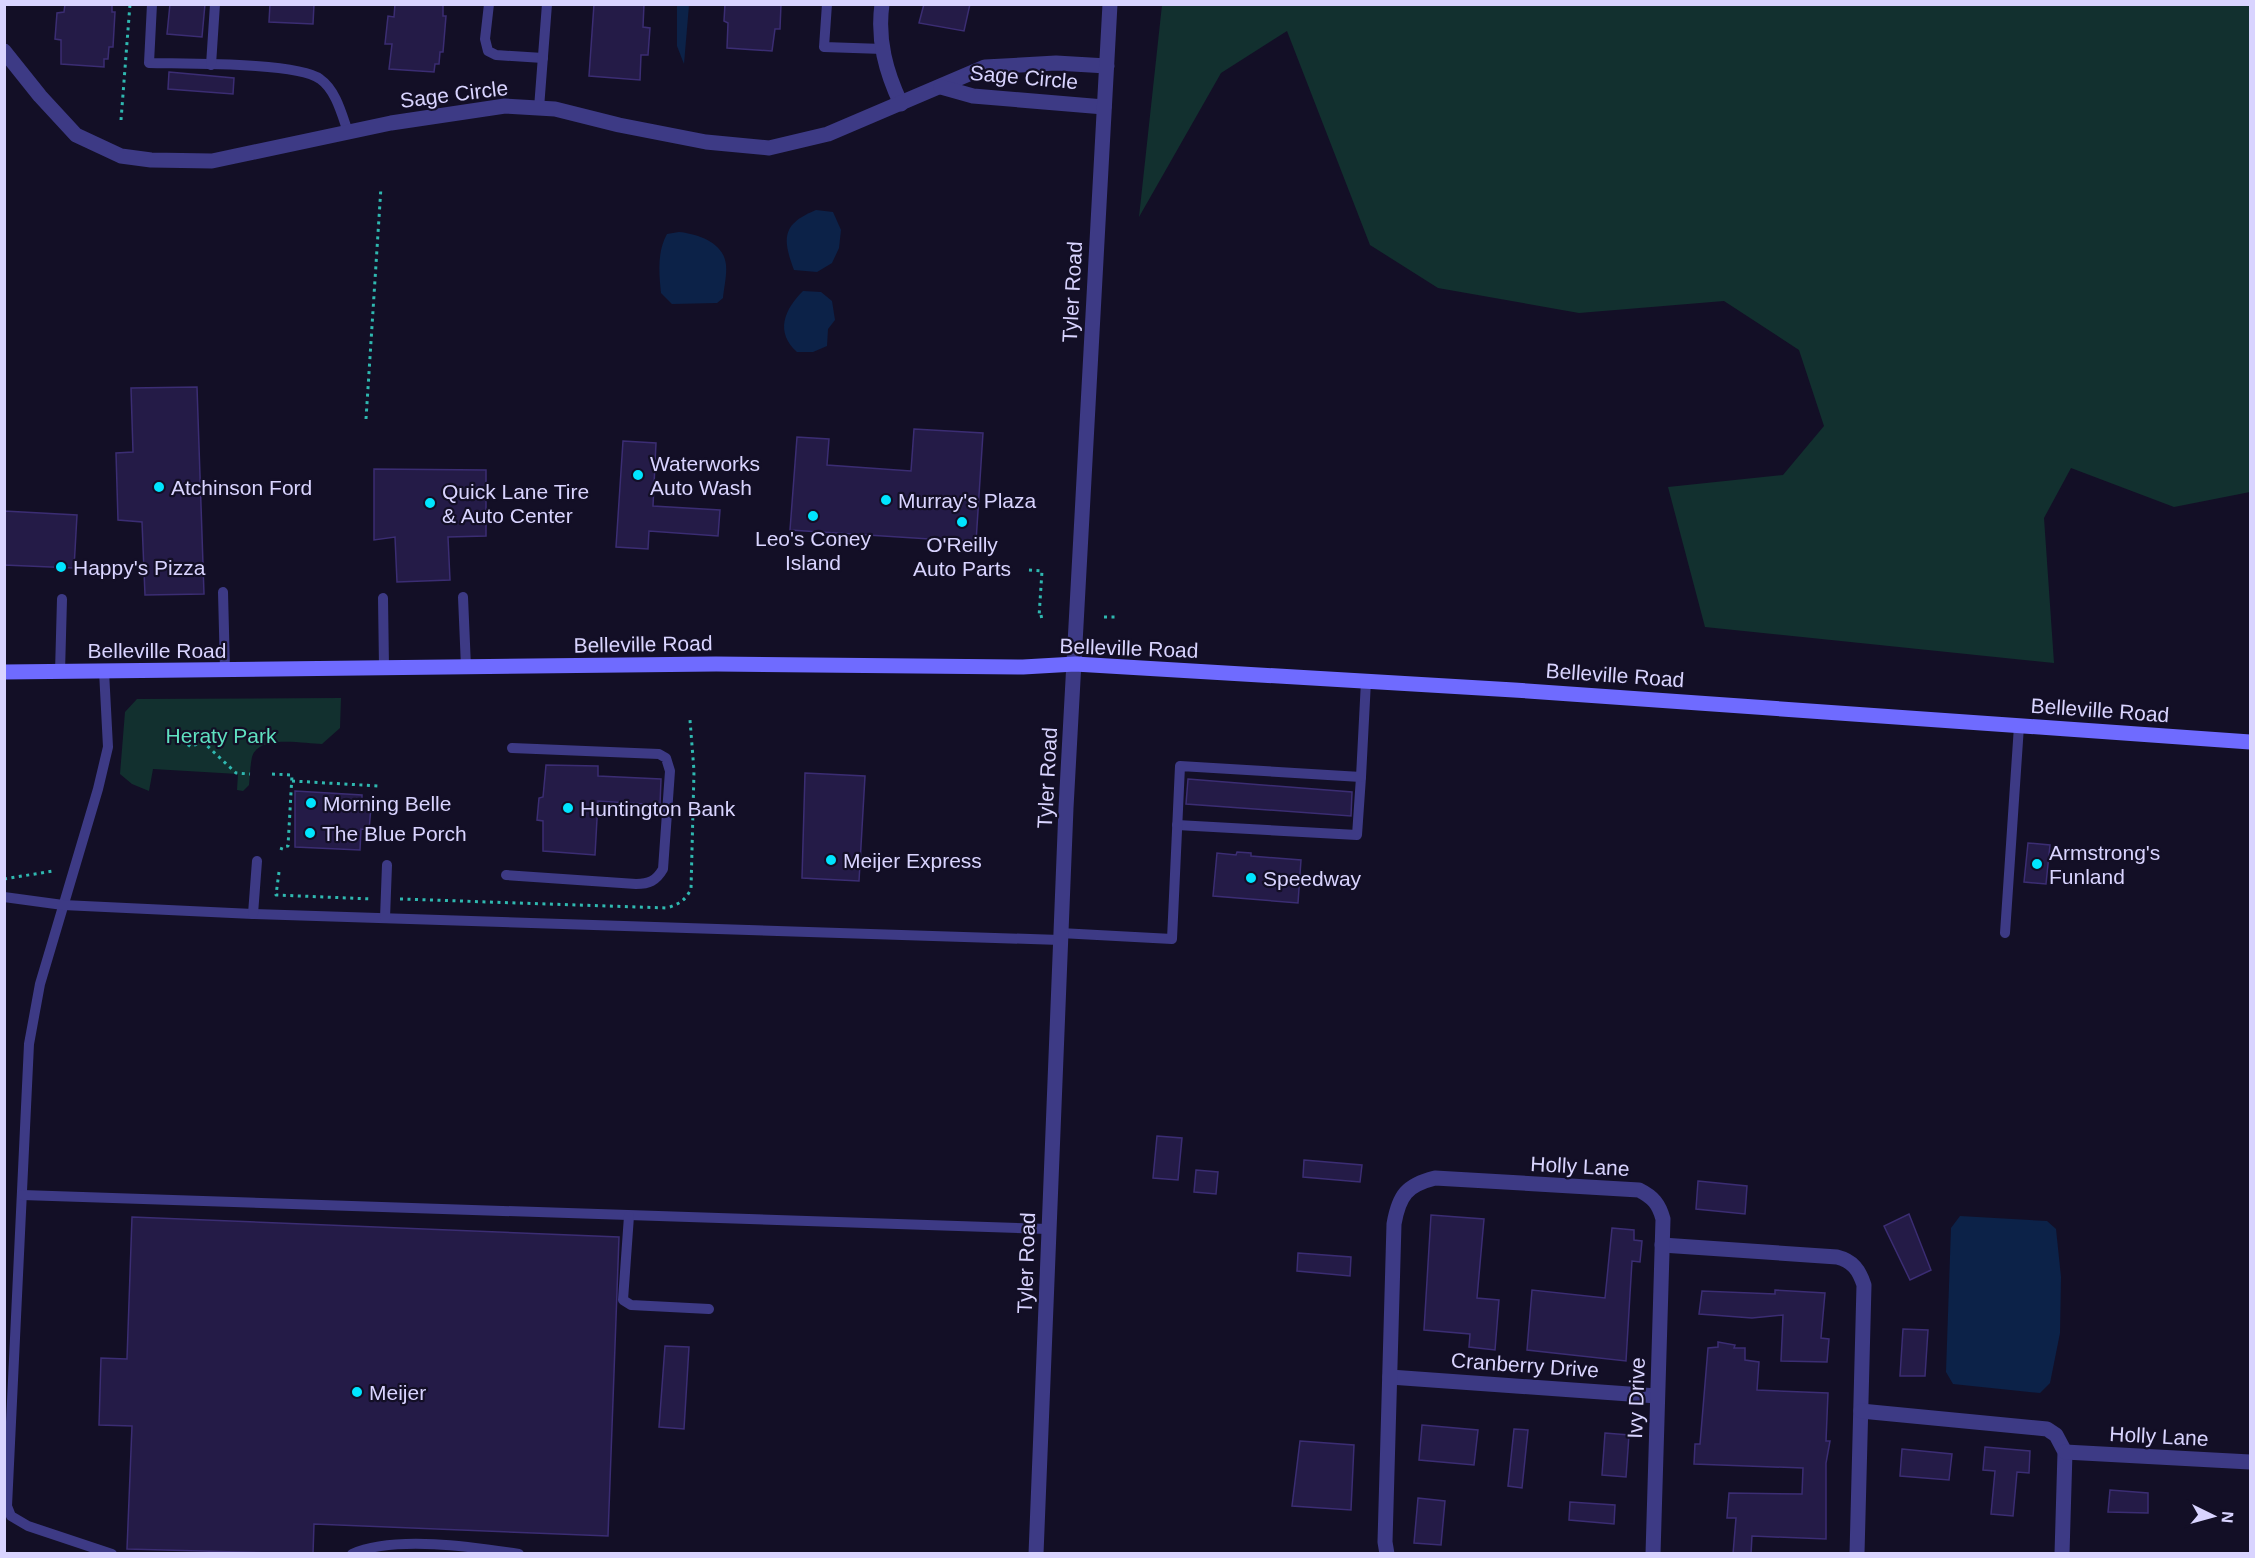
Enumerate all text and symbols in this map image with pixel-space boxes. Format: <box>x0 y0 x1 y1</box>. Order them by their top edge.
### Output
street label: Sage Circle <box>969 61 1079 93</box>
street label: Sage Circle <box>399 76 509 112</box>
street label: Tyler Road <box>1058 241 1086 343</box>
place label: Waterworks Auto Wash <box>650 452 760 499</box>
marker: Waterworks Auto Wash <box>631 468 645 482</box>
place label: Atchinson Ford <box>171 476 312 499</box>
marker: Atchinson Ford <box>152 480 166 494</box>
place label: Quick Lane Tire & Auto Center <box>442 480 589 527</box>
place label: Murray's Plaza <box>898 489 1037 512</box>
marker: Murray's Plaza <box>879 493 893 507</box>
marker: Quick Lane Tire & Auto Center <box>423 496 437 510</box>
marker: Leo's Coney Island <box>806 509 820 523</box>
marker: O'Reilly Auto Parts <box>955 515 969 529</box>
place label: Leo's Coney Island <box>755 527 872 574</box>
place label: O'Reilly Auto Parts <box>913 533 1011 580</box>
place label: Happy's Pizza <box>73 556 206 579</box>
marker: Happy's Pizza <box>54 560 68 574</box>
street label: Belleville Road <box>573 631 713 657</box>
street label: Belleville Road <box>1059 634 1199 662</box>
street label: Belleville Road <box>88 639 226 662</box>
street label: Belleville Road <box>1545 659 1685 691</box>
street label: Belleville Road <box>2030 694 2170 726</box>
park label: Heraty Park <box>166 724 277 747</box>
street label: Tyler Road <box>1033 727 1061 829</box>
place label: Morning Belle <box>323 792 451 815</box>
marker: Morning Belle <box>304 796 318 810</box>
place label: Huntington Bank <box>580 797 736 820</box>
marker: Huntington Bank <box>561 801 575 815</box>
place label: The Blue Porch <box>322 822 467 845</box>
marker: The Blue Porch <box>303 826 317 840</box>
place label: Armstrong's Funland <box>2049 841 2160 888</box>
place label: Meijer Express <box>843 849 982 872</box>
marker: Meijer Express <box>824 853 838 867</box>
marker: Armstrong's Funland <box>2030 857 2044 871</box>
place label: Speedway <box>1263 867 1362 890</box>
marker: Speedway <box>1244 871 1258 885</box>
street label: Holly Lane <box>1530 1152 1630 1180</box>
street label: Tyler Road <box>1013 1212 1039 1314</box>
street label: Cranberry Drive <box>1450 1348 1600 1382</box>
street label: Ivy Drive <box>1623 1357 1649 1439</box>
place label: Meijer <box>369 1381 426 1404</box>
marker: Meijer <box>350 1385 364 1399</box>
street label: Holly Lane <box>2109 1422 2209 1450</box>
north arrow <box>2183 1486 2243 1546</box>
text: N <box>2218 1511 2236 1524</box>

